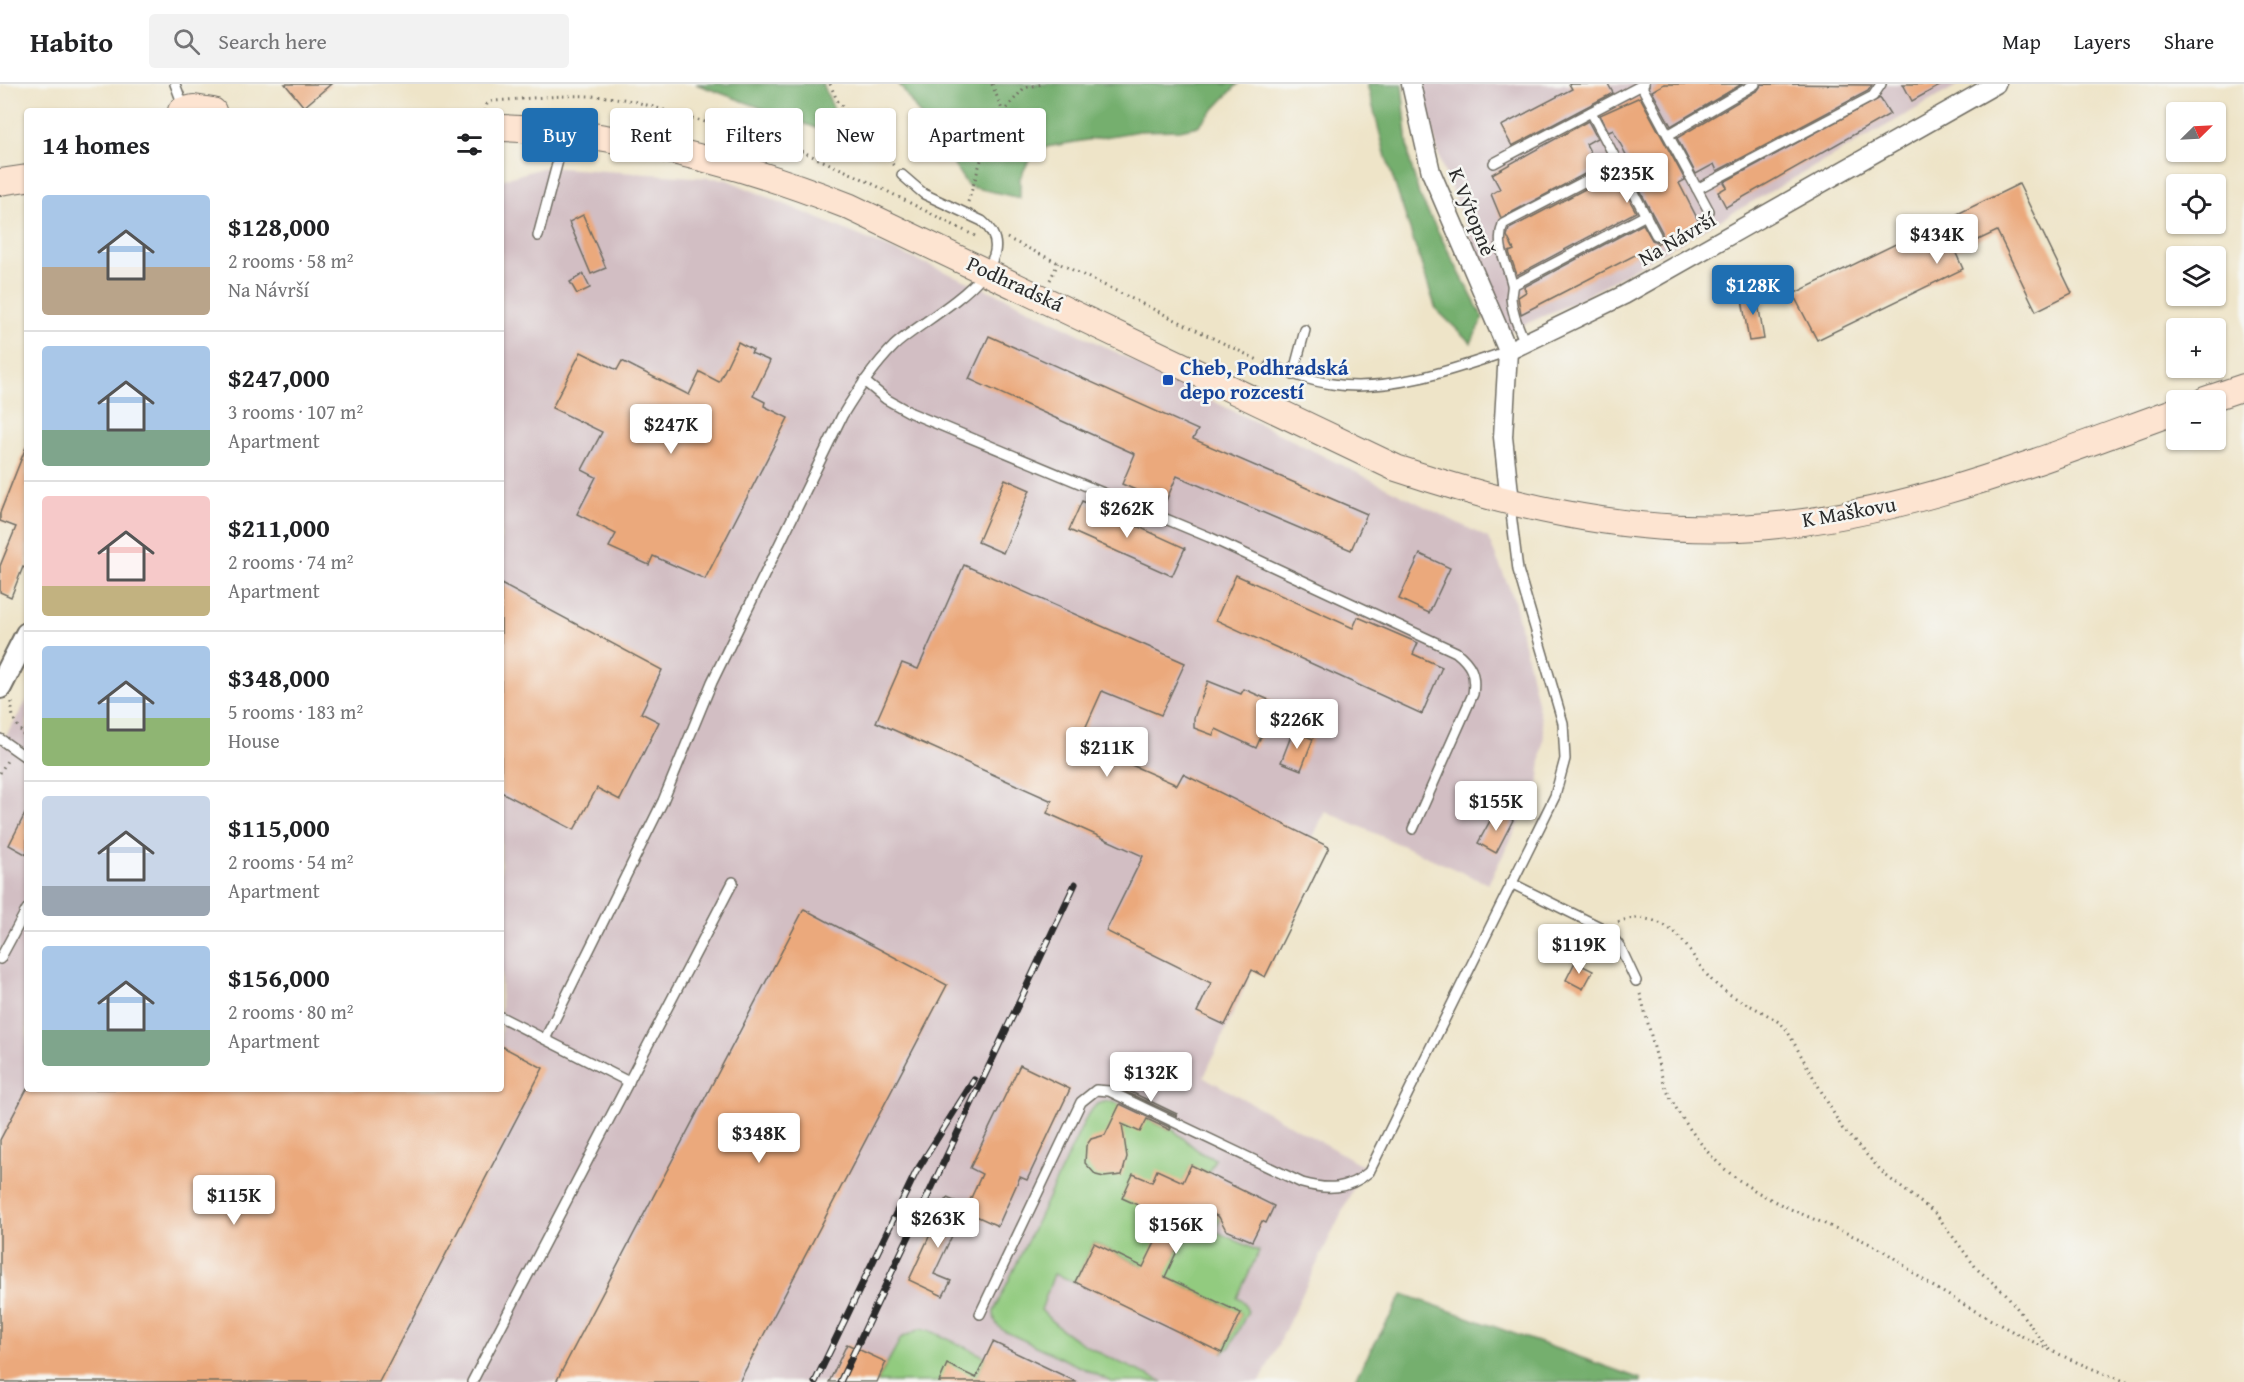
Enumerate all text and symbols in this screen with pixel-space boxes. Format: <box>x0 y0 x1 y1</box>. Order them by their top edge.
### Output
search box <box>149 14 569 68</box>
text: Habito <box>30 21 113 62</box>
icon: search <box>170 25 203 58</box>
text: Search here <box>218 25 327 57</box>
text: Map <box>2002 26 2041 57</box>
text: Layers <box>2074 26 2131 57</box>
text: Share <box>2164 26 2214 57</box>
north arrow <box>2166 102 2226 162</box>
map controls <box>2166 102 2226 450</box>
chip: Buy <box>522 108 598 162</box>
chip: Rent <box>610 108 693 162</box>
chip: Filters <box>705 108 803 162</box>
chip: New <box>815 108 896 162</box>
chip: Apartment <box>908 108 1046 162</box>
text: 14 homes <box>42 125 150 164</box>
icon: filters <box>453 128 486 161</box>
pin: $235K <box>1585 153 1669 204</box>
text: $235K <box>1600 158 1654 187</box>
street label: K Výtopně <box>1441 163 1504 261</box>
button: locate <box>2166 174 2226 234</box>
street label: Na Návrší <box>1632 203 1722 273</box>
text: $128,000 <box>228 207 330 246</box>
pin: $434K <box>1895 214 1979 265</box>
icon: home <box>90 219 162 291</box>
text: $434K <box>1910 219 1964 248</box>
text: 2 rooms · 58 m² <box>228 246 354 275</box>
button: layers <box>2166 246 2226 306</box>
street label: Podhradská <box>962 248 1069 319</box>
pin: $128K <box>1711 265 1795 316</box>
text: $128K <box>1726 270 1780 299</box>
text: Na Návrší <box>228 275 309 304</box>
button: + <box>2166 318 2226 378</box>
place label: Cheb, Podhradská depo rozcestí <box>1180 352 1349 407</box>
text: $247,000 <box>228 358 330 397</box>
icon: home <box>90 370 162 442</box>
marker: Cheb, Podhradská depo rozcestí <box>1161 373 1175 387</box>
button: − <box>2166 390 2226 450</box>
text: 3 rooms · 107 m² <box>228 397 363 426</box>
pin: $247K <box>629 404 713 455</box>
text: $247K <box>644 409 698 438</box>
text: Apartment <box>228 426 320 455</box>
pin: $262K <box>1085 488 1169 539</box>
street label: K Maškovu <box>1799 488 1899 535</box>
text: $262K <box>1100 493 1154 522</box>
text: $211,000 <box>228 508 330 547</box>
icon: home <box>90 520 162 592</box>
text: 2 rooms · 74 m² <box>228 547 354 576</box>
text: Apartment <box>228 576 320 605</box>
text: $348,000 <box>228 658 330 697</box>
icon: home <box>90 670 162 742</box>
text: 5 rooms · 183 m² <box>228 697 363 726</box>
pin: $226K <box>1255 699 1339 750</box>
text: $226K <box>1270 704 1324 733</box>
text: House <box>228 726 280 755</box>
pin: $211K <box>1065 727 1149 778</box>
text: $211K <box>1080 732 1134 761</box>
pin: $155K <box>1454 781 1538 832</box>
text: $155K <box>1469 786 1523 815</box>
text: $115,000 <box>228 808 330 847</box>
icon: home <box>90 820 162 892</box>
text: 2 rooms · 54 m² <box>228 847 354 876</box>
text: Apartment <box>228 876 320 905</box>
pin: $119K <box>1537 924 1621 975</box>
text: $119K <box>1552 929 1606 958</box>
text: $156,000 <box>228 958 330 997</box>
icon: home <box>90 970 162 1042</box>
text: 2 rooms · 80 m² <box>228 997 354 1026</box>
text: Apartment <box>228 1026 320 1055</box>
pin: $132K <box>1109 1052 1193 1103</box>
text: $132K <box>1124 1057 1178 1086</box>
pin: $348K <box>717 1113 801 1164</box>
text: $348K <box>732 1118 786 1147</box>
pin: $115K <box>192 1175 276 1226</box>
text: $115K <box>207 1180 261 1209</box>
pin: $263K <box>896 1198 980 1249</box>
text: $263K <box>911 1203 965 1232</box>
pin: $156K <box>1134 1204 1218 1255</box>
text: $156K <box>1149 1209 1203 1238</box>

